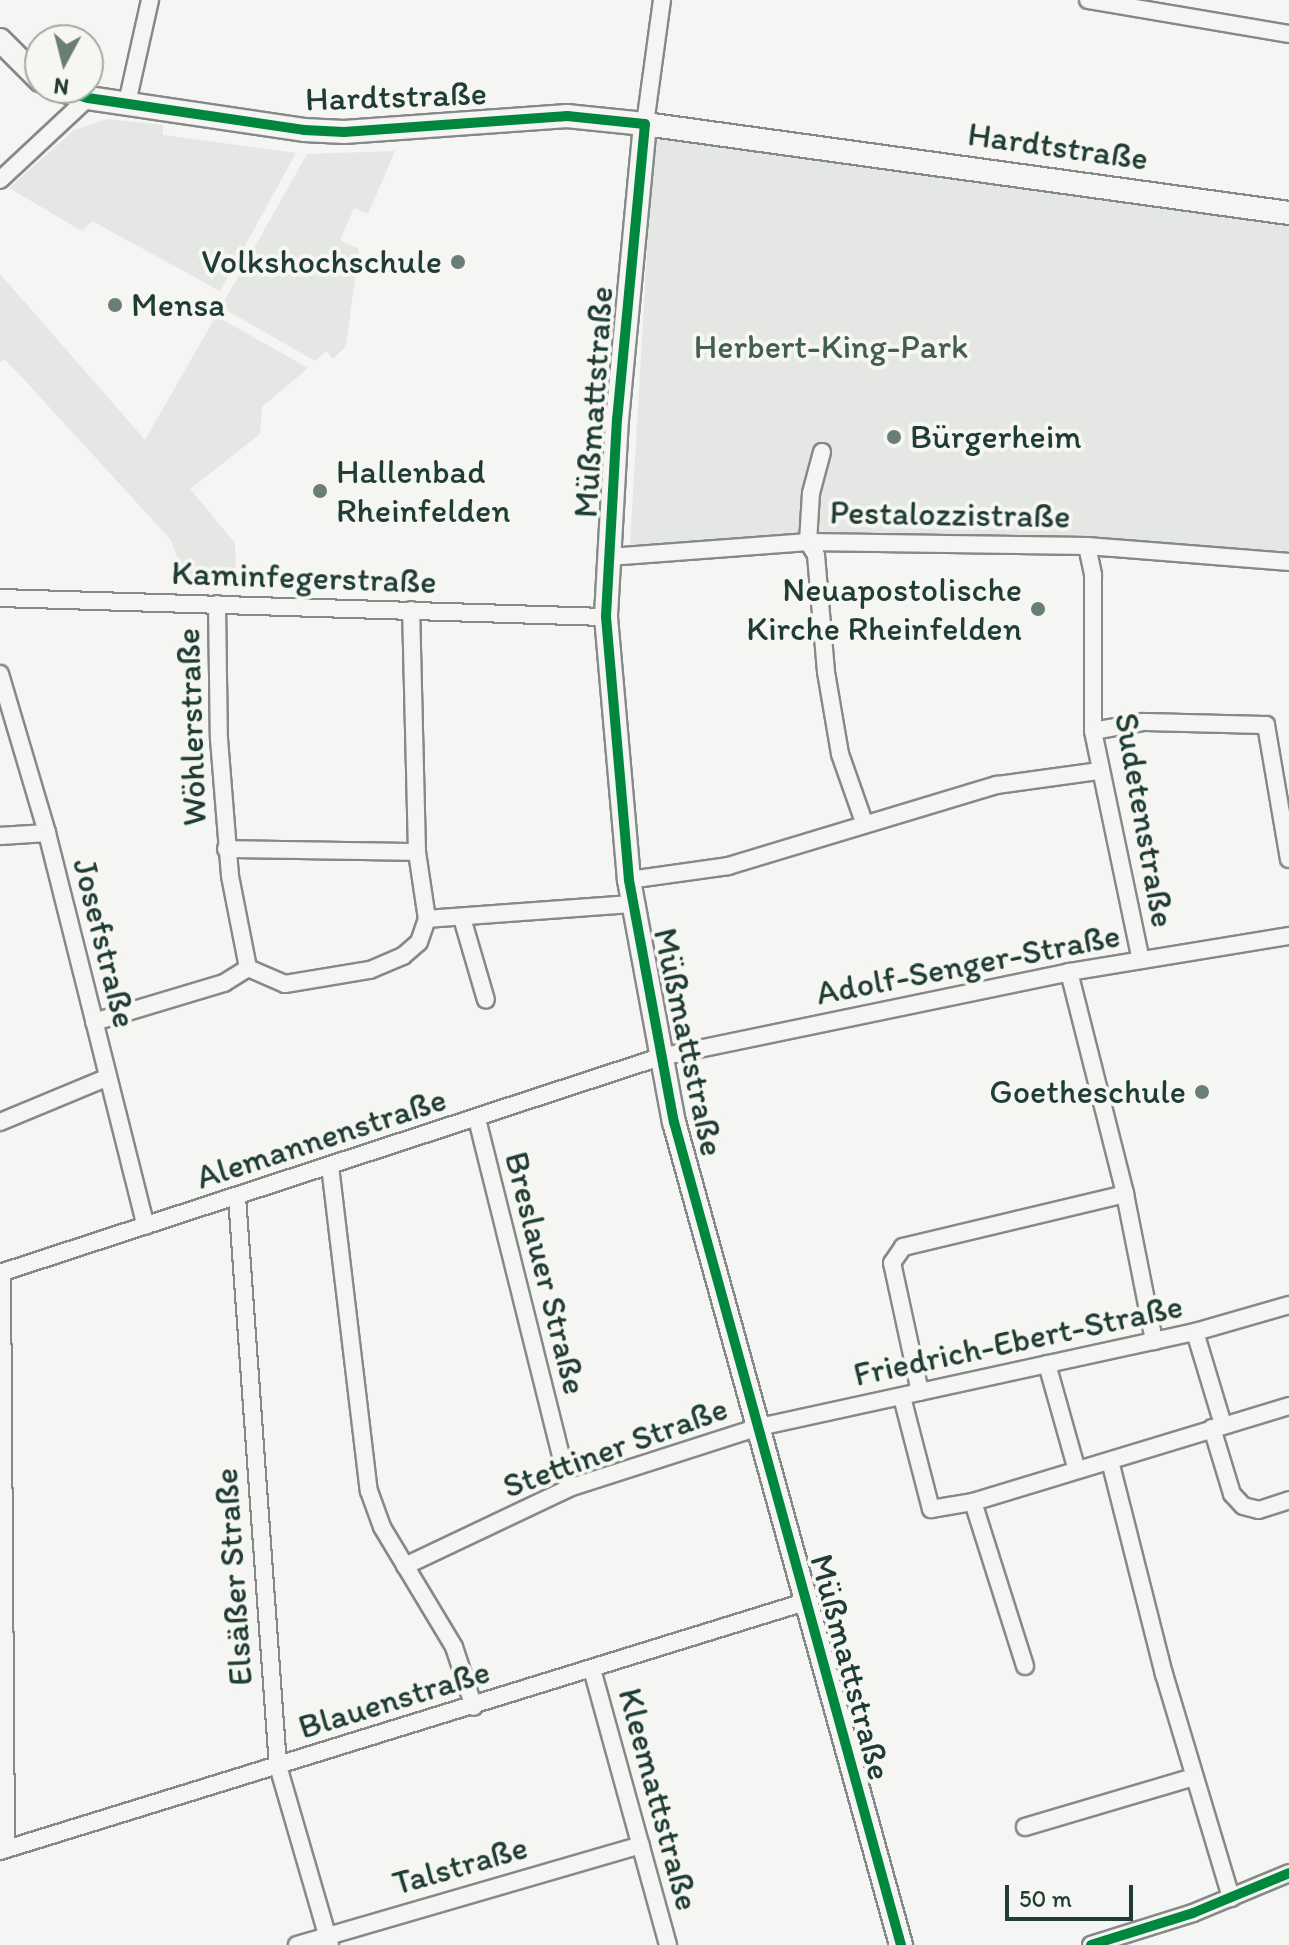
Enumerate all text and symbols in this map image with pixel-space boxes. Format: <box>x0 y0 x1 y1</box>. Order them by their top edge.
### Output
north arrow <box>24 24 104 104</box>
text: N <box>52 72 70 101</box>
street label: Hardtstraße <box>304 72 488 120</box>
street label: Hardtstraße <box>965 113 1151 179</box>
place label: Volkshochschule <box>201 242 442 282</box>
marker: Volkshochschule <box>449 253 467 271</box>
place label: Mensa <box>131 285 225 325</box>
street label: Müßmattstraße <box>565 285 621 519</box>
marker: Mensa <box>106 296 124 314</box>
park label: Herbert-King-Park <box>694 327 968 367</box>
place label: Bürgerheim <box>910 417 1082 457</box>
marker: Bürgerheim <box>885 428 903 446</box>
place label: Hallenbad Rheinfelden <box>336 451 510 530</box>
marker: Hallenbad Rheinfelden <box>311 482 329 500</box>
street label: Pestalozzistraße <box>829 492 1071 536</box>
street label: Kaminfegerstraße <box>171 552 437 602</box>
place label: Neuapostolische Kirche Rheinfelden <box>746 569 1022 648</box>
marker: Neuapostolische Kirche Rheinfelden <box>1029 600 1047 618</box>
street label: Wöhlerstraße <box>167 627 215 827</box>
street label: Sudetenstraße <box>1106 709 1184 931</box>
street label: Josefstraße <box>64 854 146 1032</box>
street label: Adolf-Senger-Straße <box>813 915 1123 1013</box>
street label: Müßmattstraße <box>645 924 733 1160</box>
place label: Goetheschule <box>989 1072 1186 1112</box>
street label: Alemannenstraße <box>191 1078 451 1198</box>
marker: Goetheschule <box>1193 1083 1211 1101</box>
street label: Breslauer Straße <box>496 1147 596 1399</box>
street label: Friedrich-Ebert-Straße <box>850 1285 1186 1395</box>
street label: Stettiner Straße <box>497 1387 733 1507</box>
street label: Elsäßer Straße <box>205 1466 261 1688</box>
street label: Müßmattstraße <box>801 1550 901 1784</box>
street label: Blauenstraße <box>293 1651 495 1747</box>
street label: Kleemattstraße <box>610 1683 708 1915</box>
street label: Talstraße <box>388 1826 532 1904</box>
scale bar <box>1009 1869 1137 1919</box>
text: 50 m <box>1019 1884 1072 1913</box>

